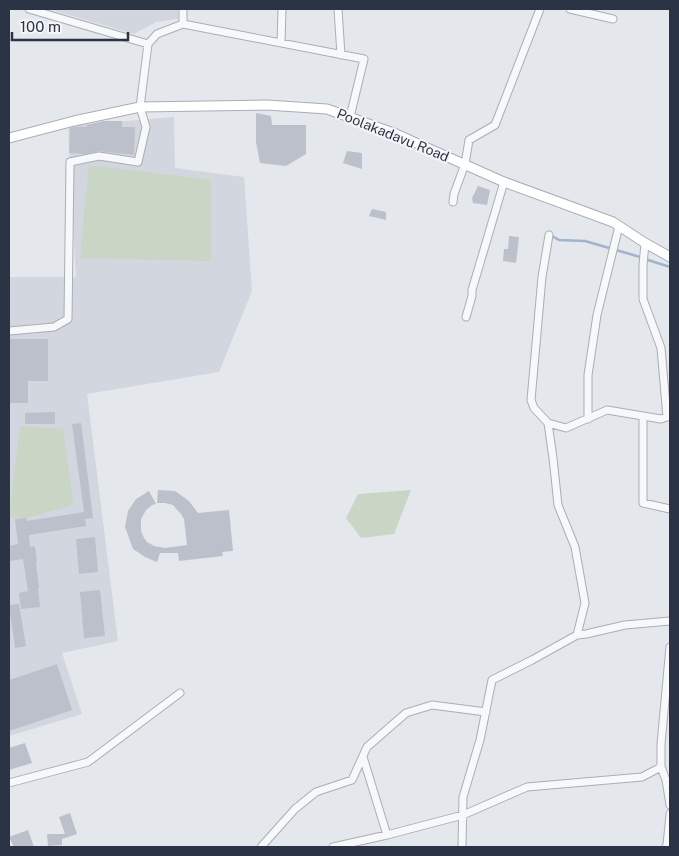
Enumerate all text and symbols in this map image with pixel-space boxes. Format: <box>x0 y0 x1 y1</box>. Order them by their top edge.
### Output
scale bar <box>12 10 129 42</box>
text: 100 m <box>20 18 61 35</box>
street label: Poolakadavu Road <box>335 105 451 165</box>

